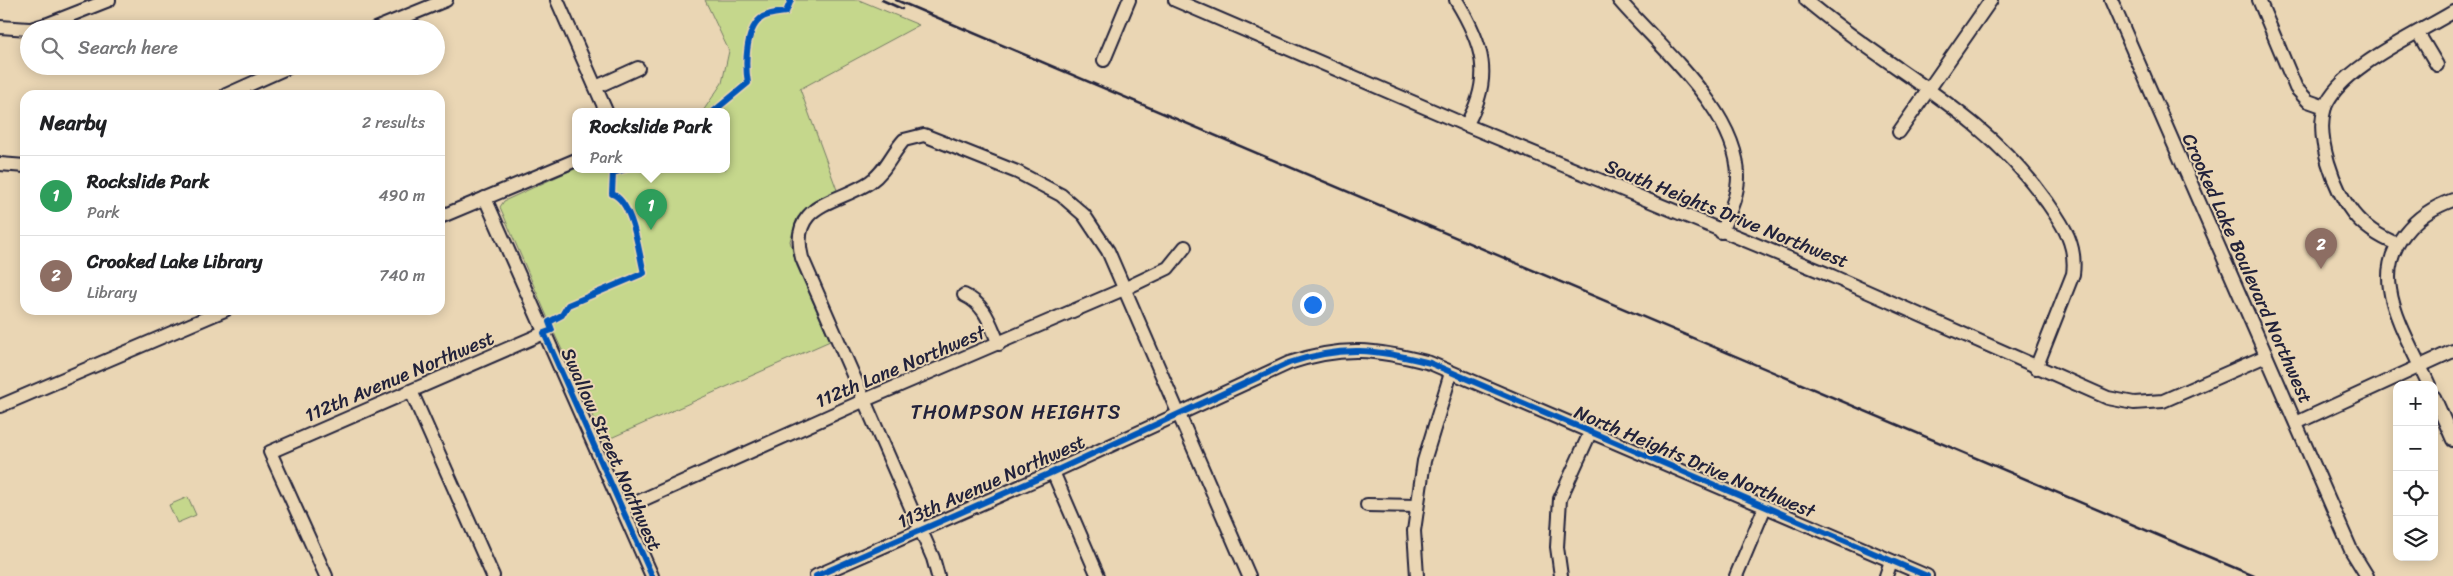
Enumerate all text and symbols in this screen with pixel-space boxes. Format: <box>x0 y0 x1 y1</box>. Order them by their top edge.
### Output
search box <box>20 20 445 75</box>
text: Search here <box>78 31 178 64</box>
icon: search <box>38 34 66 62</box>
text: Nearby <box>40 104 106 142</box>
text: 2 results <box>362 108 425 137</box>
popup <box>572 108 730 173</box>
text: Rockslide Park <box>590 110 712 143</box>
street label: Crooked Lake Boulevard Northwest <box>2173 128 2322 409</box>
text: Park <box>590 143 623 172</box>
street label: South Heights Drive Northwest <box>1600 149 1854 277</box>
text: Rockslide Park <box>87 165 209 198</box>
text: 1 <box>53 181 59 210</box>
text: 490 m <box>379 181 425 210</box>
pin: 1 <box>635 189 667 230</box>
text: Park <box>87 198 120 227</box>
pin: 2 <box>2305 228 2337 269</box>
text: Crooked Lake Library <box>87 245 262 278</box>
text: 2 <box>51 261 61 290</box>
text: 740 m <box>379 261 425 290</box>
text: Library <box>87 278 137 307</box>
your location <box>1300 292 1326 318</box>
street label: 112th Lane Northwest <box>810 315 992 417</box>
street label: 112th Avenue Northwest <box>299 322 499 431</box>
street label: Swallow Street Northwest <box>552 342 671 556</box>
map controls <box>2393 381 2438 561</box>
button: + <box>2393 381 2438 426</box>
district label: THOMPSON HEIGHTS <box>911 395 1121 430</box>
street label: North Heights Drive Northwest <box>1569 396 1822 528</box>
street label: 113th Avenue Northwest <box>892 425 1091 538</box>
button: − <box>2393 426 2438 471</box>
button: locate <box>2393 471 2438 516</box>
button: layers <box>2393 516 2438 561</box>

